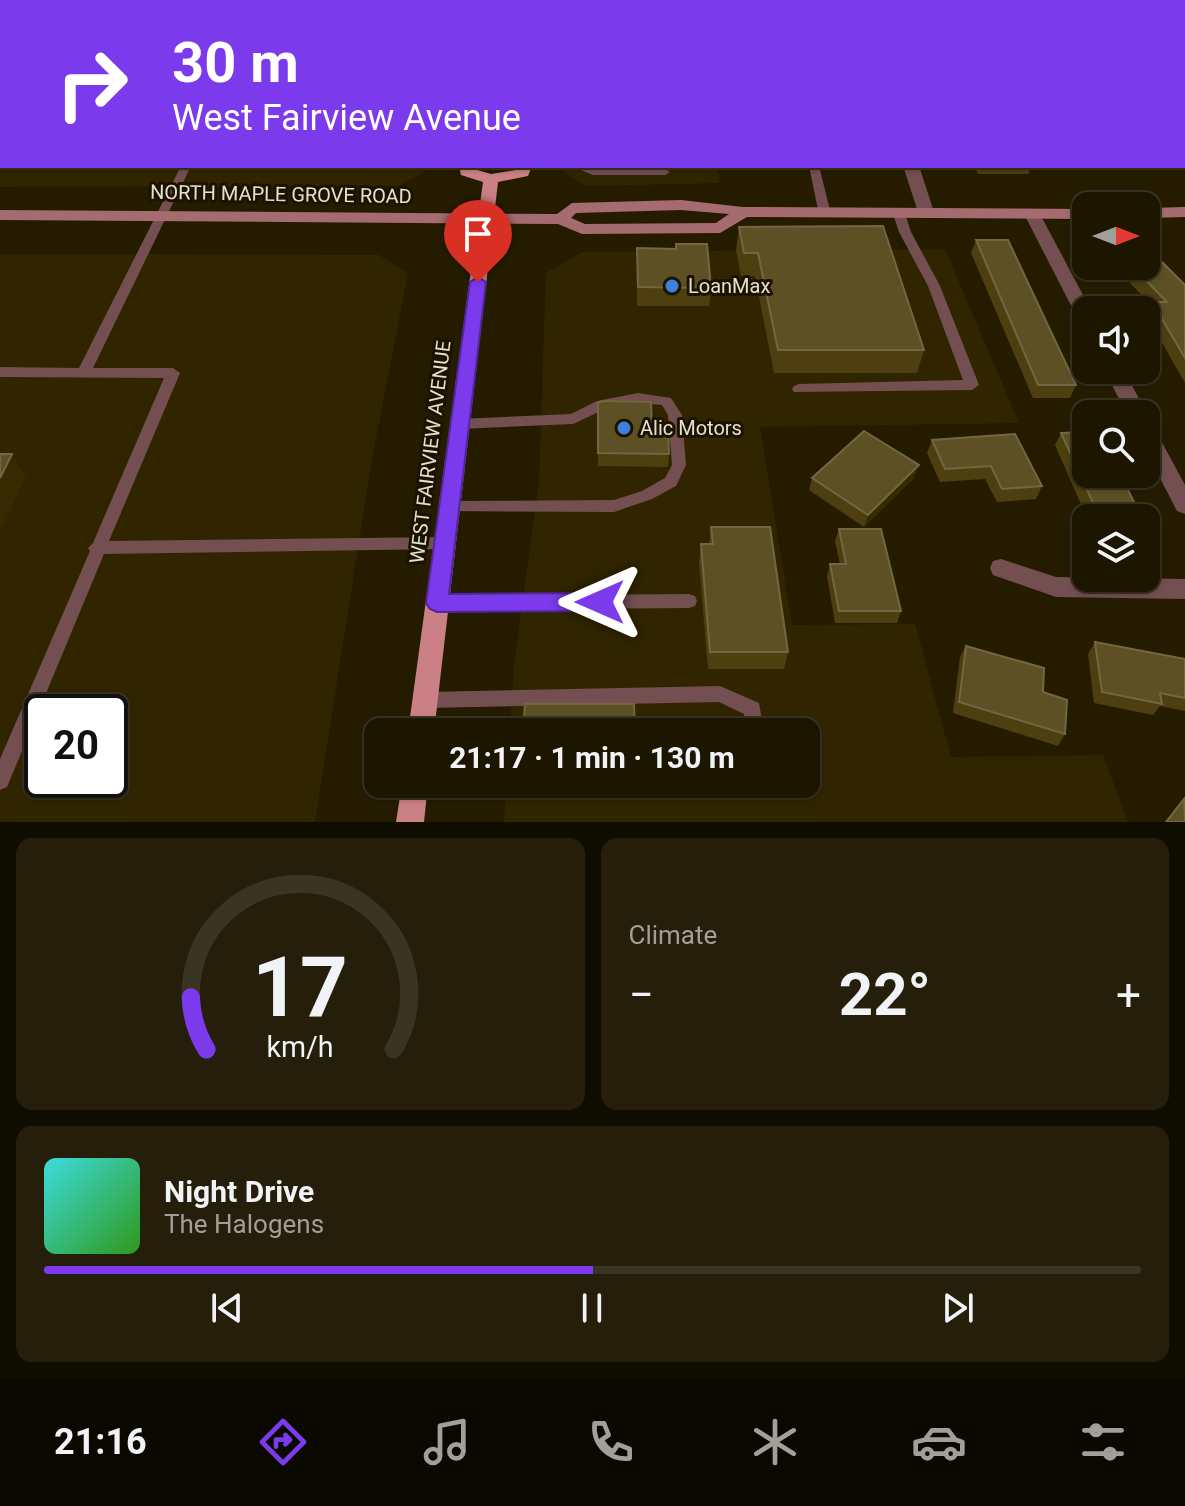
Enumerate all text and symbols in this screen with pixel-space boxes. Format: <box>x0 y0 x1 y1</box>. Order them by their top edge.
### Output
text: 30 m <box>172 30 299 96</box>
icon: right <box>40 32 144 136</box>
text: West Fairview Avenue <box>172 97 521 139</box>
street label: NORTH MAPLE GROVE ROAD <box>150 180 412 208</box>
north arrow <box>1072 192 1160 280</box>
map controls <box>1072 192 1160 592</box>
pin <box>444 200 512 282</box>
icon: arrive <box>456 212 500 256</box>
place label: LoanMax <box>688 274 770 298</box>
marker: LoanMax <box>663 277 681 295</box>
button: sound <box>1072 296 1160 384</box>
street label: WEST FAIRVIEW AVENUE <box>404 339 456 565</box>
button: search <box>1072 400 1160 488</box>
place label: Alic Motors <box>640 416 742 440</box>
marker: Alic Motors <box>615 419 633 437</box>
button: layers <box>1072 504 1160 592</box>
position arrow <box>558 560 642 644</box>
speed limit sign: 20 <box>24 694 128 798</box>
text: 21:17 · 1 min · 130 m <box>449 740 735 775</box>
text: Climate <box>629 920 717 950</box>
text: 17 <box>253 939 348 1036</box>
text: 22° <box>839 959 931 1030</box>
text: − <box>629 969 654 1021</box>
text: + <box>1116 969 1141 1021</box>
text: km/h <box>267 1030 334 1064</box>
text: Night Drive <box>164 1174 314 1209</box>
text: The Halogens <box>164 1209 324 1239</box>
icon: previous <box>205 1286 249 1330</box>
icon: pause <box>570 1286 614 1330</box>
icon: next <box>936 1286 980 1330</box>
icon: directions <box>255 1414 311 1470</box>
icon: music <box>419 1414 475 1470</box>
icon: phone <box>583 1414 639 1470</box>
icon: climate <box>747 1414 803 1470</box>
icon: car <box>911 1414 967 1470</box>
icon: filters <box>1075 1414 1131 1470</box>
text: 21:16 <box>54 1421 147 1463</box>

